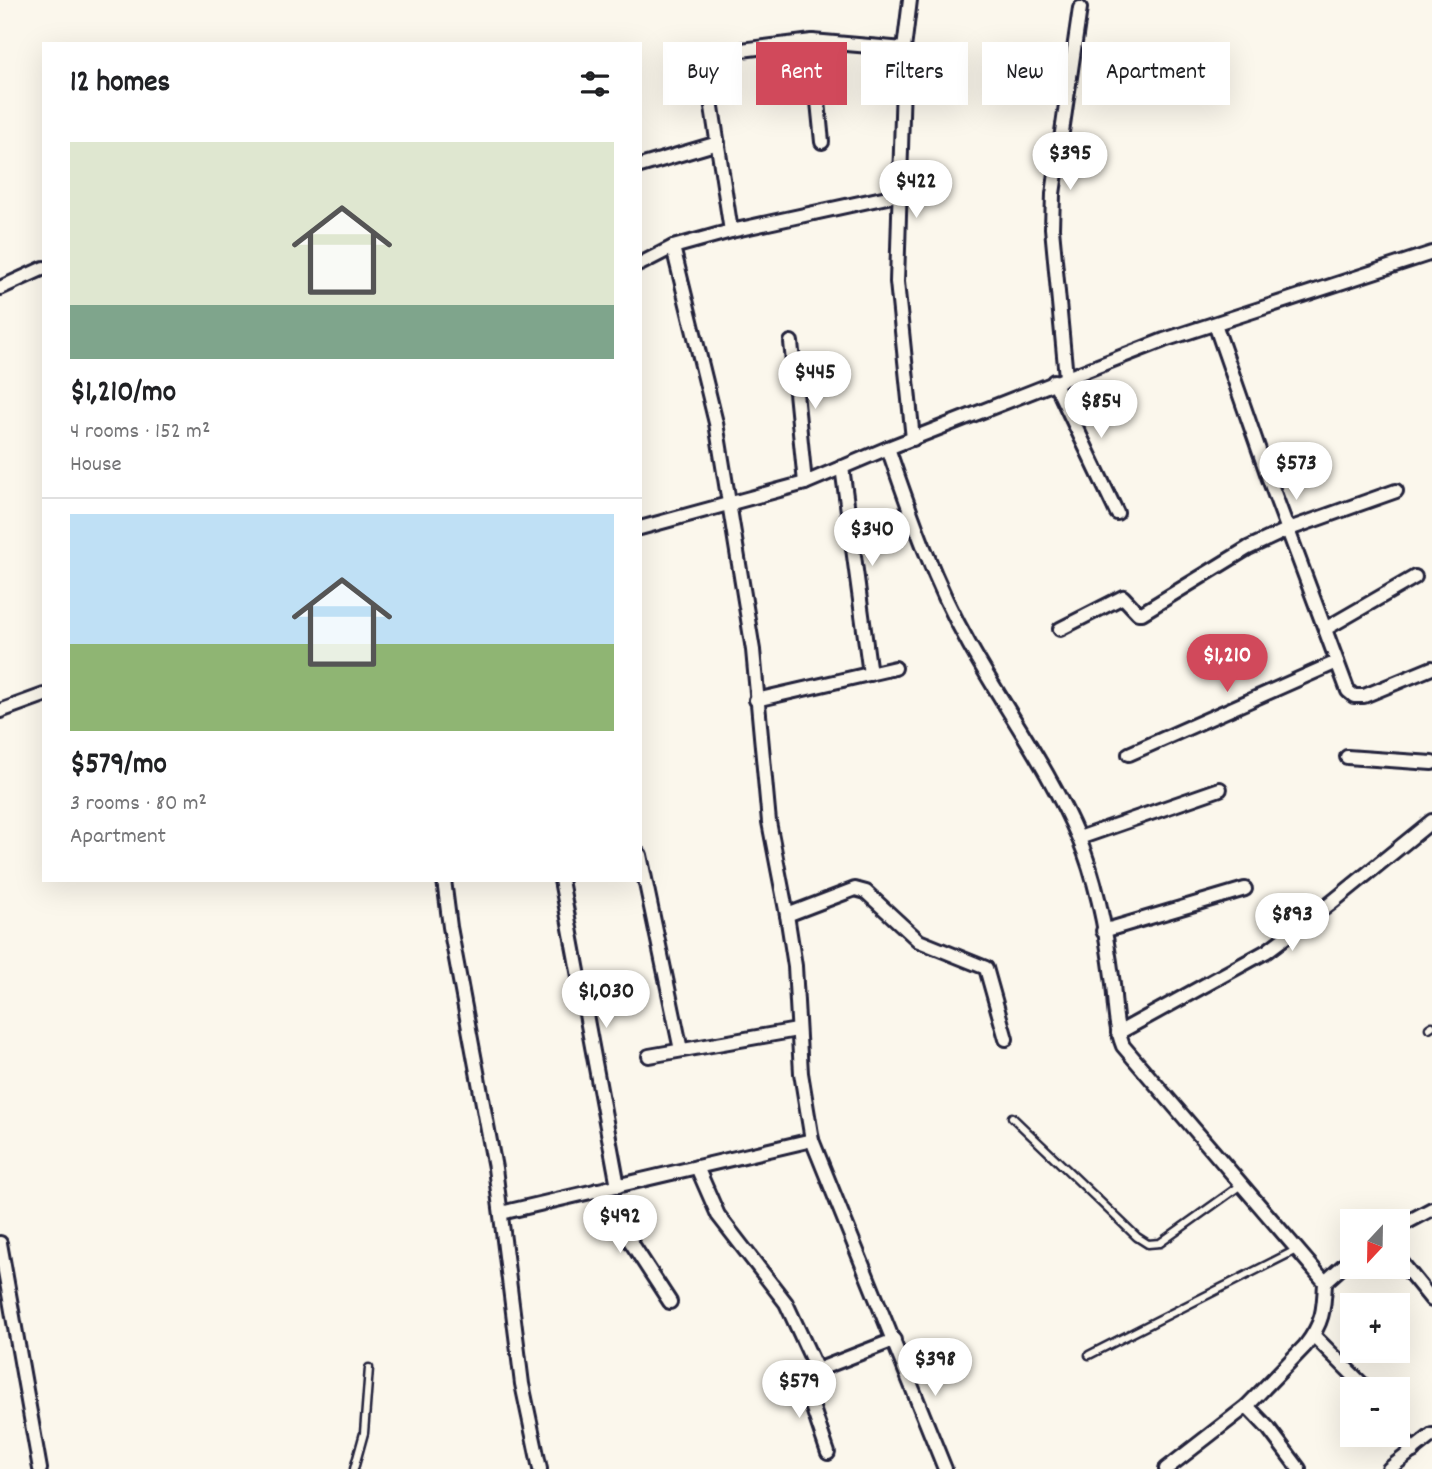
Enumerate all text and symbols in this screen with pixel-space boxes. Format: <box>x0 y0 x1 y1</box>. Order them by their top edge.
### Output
chip: Buy <box>663 42 742 105</box>
chip: Rent <box>756 42 847 105</box>
chip: Filters <box>861 42 968 105</box>
chip: New <box>982 42 1068 105</box>
chip: Apartment <box>1082 42 1230 105</box>
text: 12 homes <box>70 63 170 106</box>
icon: filters <box>576 65 614 103</box>
pin: $395 <box>1029 132 1111 192</box>
text: $395 <box>1048 138 1092 171</box>
pin: $422 <box>875 160 957 220</box>
text: $422 <box>895 166 937 199</box>
icon: home <box>279 187 405 313</box>
pin: $445 <box>774 352 856 411</box>
text: $445 <box>794 357 836 390</box>
text: $1,210/mo <box>70 373 176 416</box>
pin: $854 <box>1060 380 1142 440</box>
text: $854 <box>1080 386 1122 419</box>
text: 4 rooms · 152 m² <box>70 416 210 449</box>
pin: $573 <box>1255 442 1337 502</box>
text: $573 <box>1275 448 1317 481</box>
text: House <box>70 449 122 482</box>
pin: $340 <box>831 508 913 568</box>
text: $340 <box>850 514 894 547</box>
icon: home <box>279 559 405 685</box>
pin: $1,210 <box>1170 634 1284 694</box>
text: $1,210 <box>1203 640 1251 673</box>
text: $579/mo <box>70 745 167 788</box>
text: 3 rooms · 80 m² <box>70 788 207 821</box>
text: Apartment <box>70 821 166 854</box>
pin: $893 <box>1251 894 1333 953</box>
text: $893 <box>1271 899 1313 932</box>
pin: $1,030 <box>549 970 663 1030</box>
text: $1,030 <box>578 976 634 1009</box>
pin: $492 <box>579 1196 661 1255</box>
text: $492 <box>599 1201 641 1234</box>
north arrow <box>1340 1209 1410 1279</box>
map controls <box>1340 1209 1410 1447</box>
button: + <box>1340 1293 1410 1363</box>
pin: $398 <box>894 1338 976 1398</box>
text: $398 <box>914 1344 956 1377</box>
pin: $579 <box>758 1360 840 1420</box>
text: $579 <box>778 1366 820 1399</box>
button: − <box>1340 1377 1410 1447</box>

